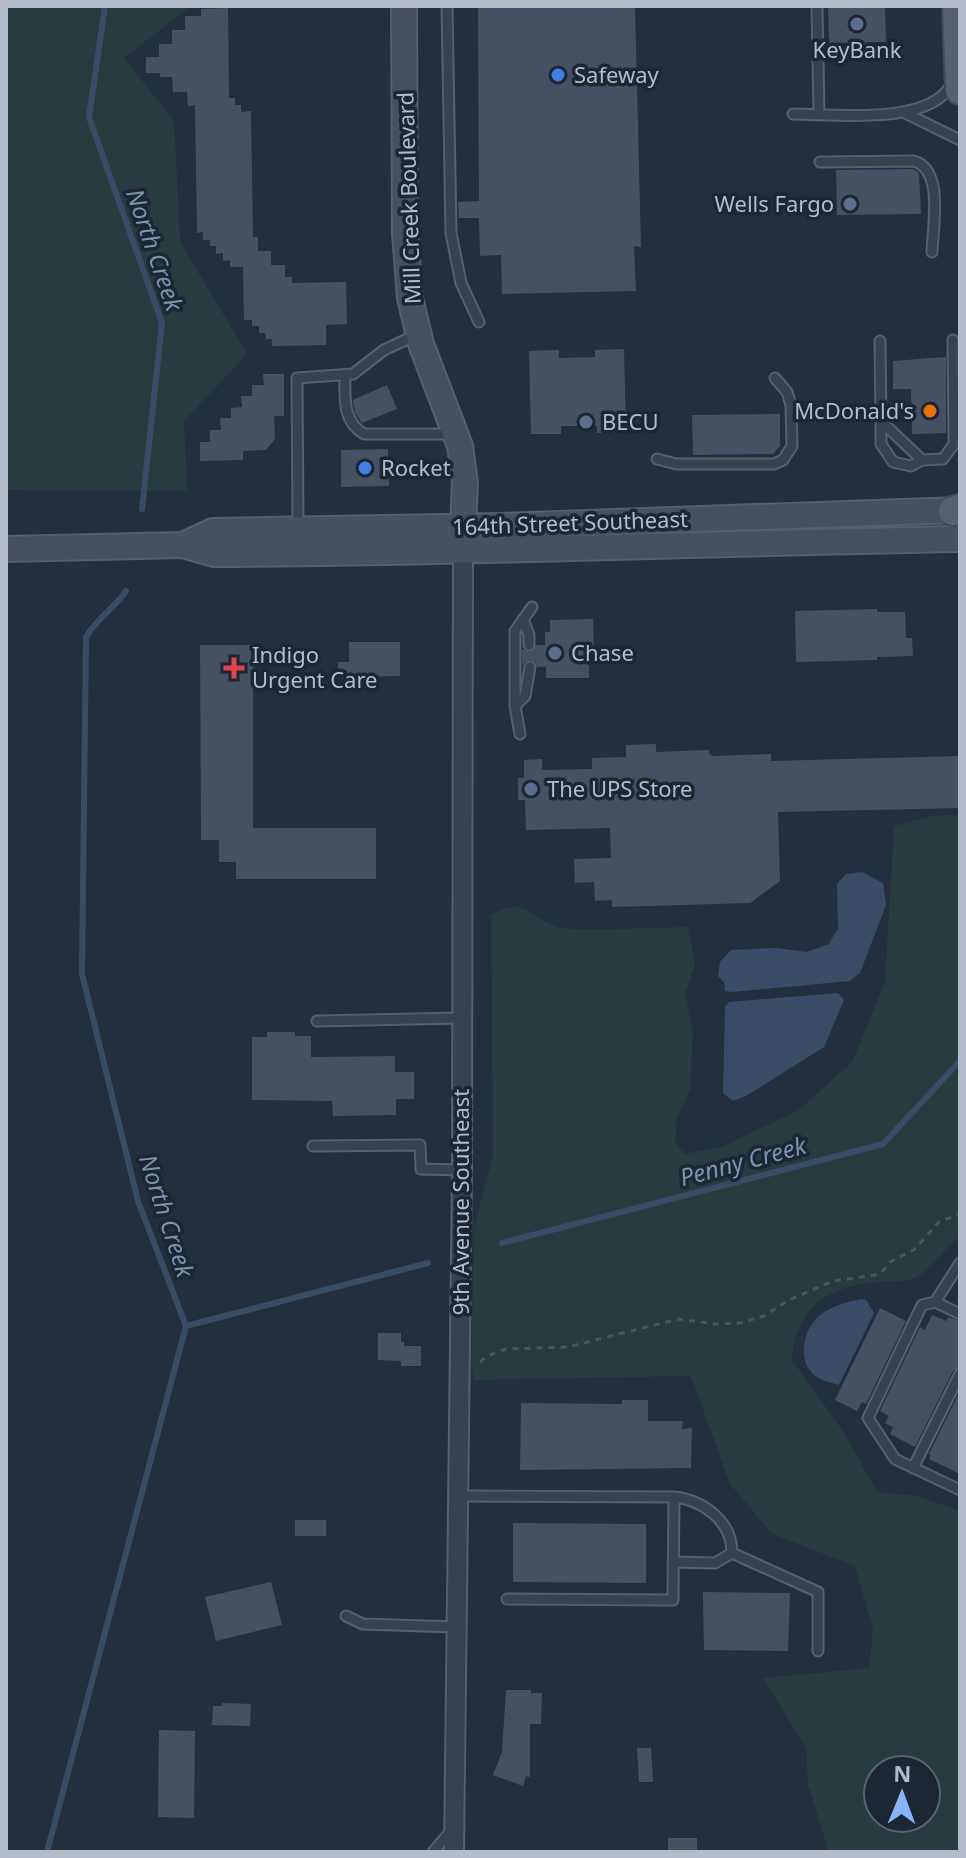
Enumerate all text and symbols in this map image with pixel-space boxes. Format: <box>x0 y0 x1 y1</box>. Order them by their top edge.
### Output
marker: KeyBank <box>848 15 866 33</box>
place label: KeyBank <box>813 34 902 64</box>
place label: Safeway <box>574 59 660 89</box>
marker: Safeway <box>549 66 567 84</box>
street label: Mill Creek Boulevard <box>389 92 427 305</box>
water label: North Creek <box>119 184 192 316</box>
place label: Wells Fargo <box>714 188 834 218</box>
marker: Wells Fargo <box>841 195 859 213</box>
place label: McDonald's <box>794 395 914 425</box>
marker: McDonald's <box>921 402 939 420</box>
place label: BECU <box>602 406 659 436</box>
marker: BECU <box>577 413 595 431</box>
place label: Rocket <box>381 452 451 482</box>
marker: Rocket <box>356 459 374 477</box>
street label: 164th Street Southeast <box>452 503 688 541</box>
place label: Chase <box>571 637 634 667</box>
place label: Indigo Urgent Care <box>252 639 377 694</box>
marker: Chase <box>546 644 564 662</box>
marker: Indigo Urgent Care <box>223 657 245 679</box>
place label: The UPS Store <box>547 773 693 803</box>
marker: The UPS Store <box>522 780 540 798</box>
street label: 9th Avenue Southeast <box>445 1089 475 1315</box>
water label: Penny Creek <box>676 1128 811 1193</box>
water label: North Creek <box>132 1150 203 1282</box>
north arrow <box>862 1754 942 1834</box>
text: N <box>893 1758 912 1788</box>

